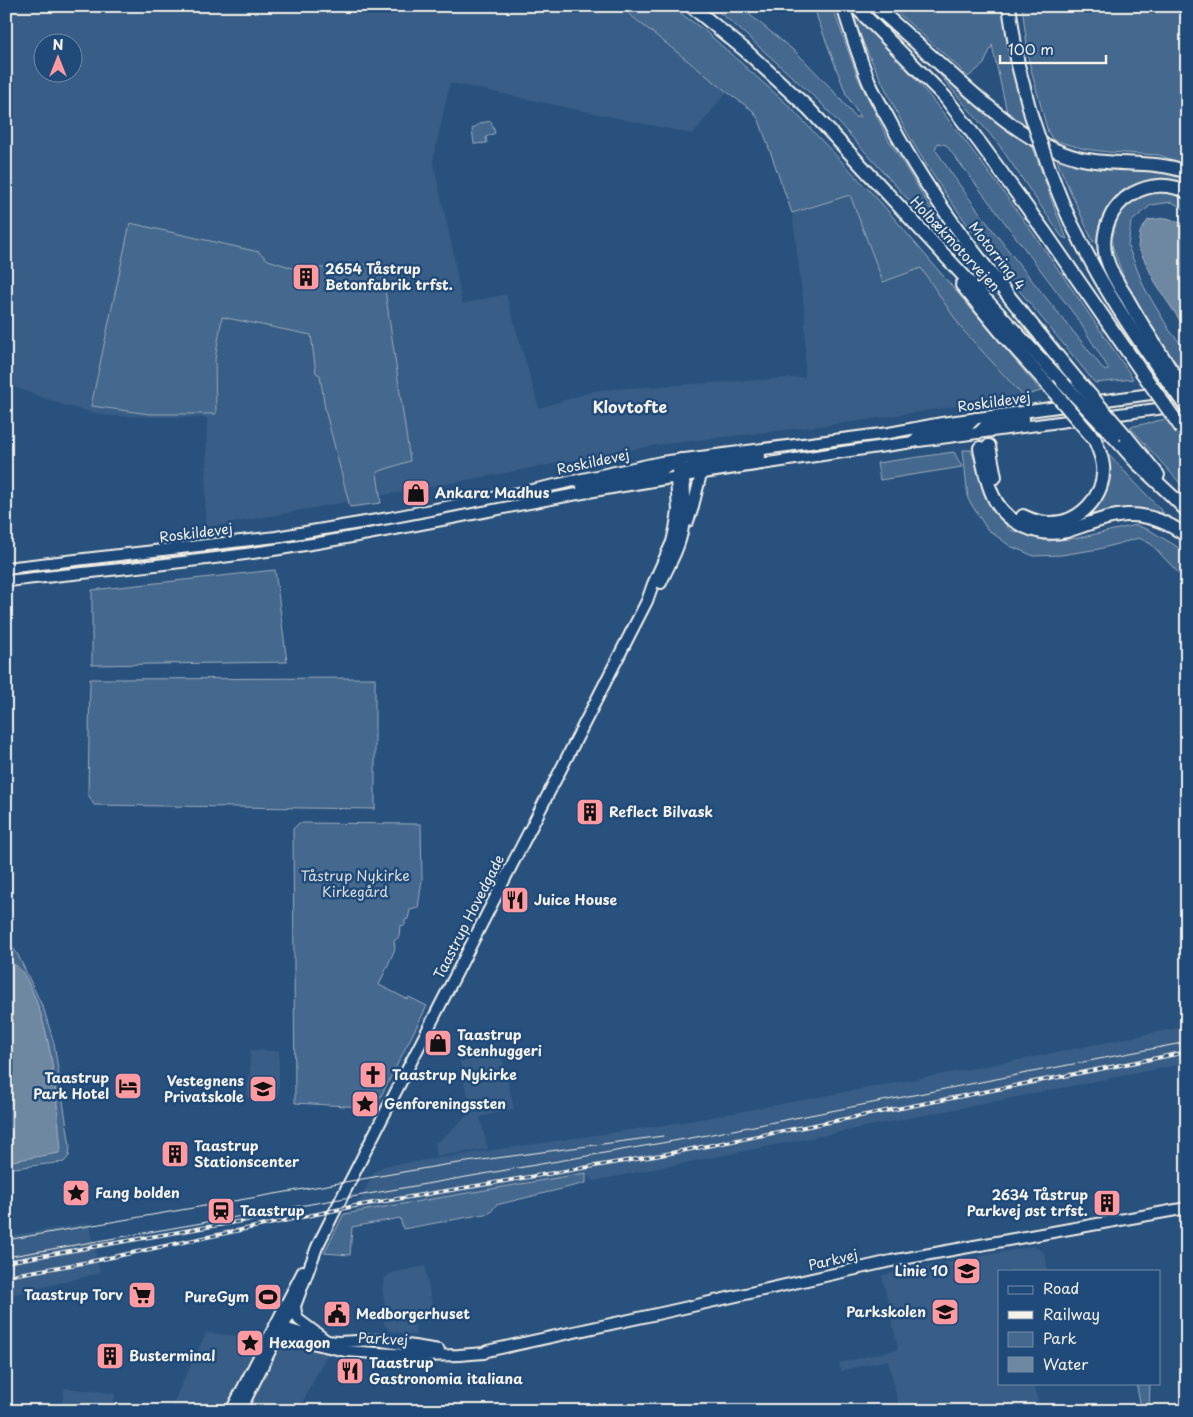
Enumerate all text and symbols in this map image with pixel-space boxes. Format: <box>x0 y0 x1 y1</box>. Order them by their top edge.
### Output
north arrow <box>32 32 82 82</box>
scale bar <box>1000 32 1107 64</box>
text: N <box>52 34 64 55</box>
text: 100 m <box>1008 37 1054 60</box>
street label: Holbækmotorvejen <box>906 191 1005 296</box>
street label: Motorring 4 <box>964 217 1031 294</box>
place label: 2654 Tåstrup Betonfabrik trfst. <box>325 258 453 295</box>
building icon: 2654 Tåstrup Betonfabrik trfst. <box>291 262 321 292</box>
street label: Roskildevej <box>956 386 1032 417</box>
district label: Klovtofte <box>593 394 668 418</box>
street label: Roskildevej <box>555 444 631 479</box>
shop icon: Ankara Madhus <box>401 478 431 508</box>
place label: Ankara Madhus <box>435 482 550 503</box>
street label: Roskildevej <box>158 518 234 547</box>
building icon: Reflect Bilvask <box>575 797 605 827</box>
place label: Reflect Bilvask <box>609 801 713 822</box>
street label: Taastrup Hovedgade <box>428 851 509 983</box>
park label: Tåstrup Nykirke Kirkegård <box>300 865 410 902</box>
restaurant icon: Juice House <box>500 885 530 915</box>
place label: Juice House <box>534 889 617 910</box>
place label: Taastrup Stenhuggeri <box>457 1024 542 1061</box>
shop icon: Taastrup Stenhuggeri <box>423 1028 453 1058</box>
church icon: Taastrup Nykirke <box>358 1060 388 1090</box>
place label: Taastrup Nykirke <box>392 1064 517 1085</box>
place label: Taastrup Park Hotel <box>33 1067 109 1104</box>
place label: Vestegnens Privatskole <box>164 1070 244 1107</box>
hotel icon: Taastrup Park Hotel <box>113 1071 143 1101</box>
school or university icon: Vestegnens Privatskole <box>248 1074 278 1104</box>
place icon: Genforeningssten <box>350 1089 380 1119</box>
place label: Genforeningssten <box>384 1093 506 1114</box>
place label: Taastrup Stationscenter <box>194 1135 300 1172</box>
building icon: Taastrup Stationscenter <box>160 1139 190 1169</box>
place icon: Fang bolden <box>61 1178 91 1208</box>
place label: Fang bolden <box>95 1182 180 1203</box>
place label: 2634 Tåstrup Parkvej øst trfst. <box>967 1184 1088 1221</box>
building icon: 2634 Tåstrup Parkvej øst trfst. <box>1092 1188 1122 1218</box>
station icon: Taastrup <box>206 1196 236 1226</box>
place label: Taastrup <box>240 1200 305 1221</box>
street label: Parkvej <box>806 1244 860 1275</box>
school or university icon: Linie 10 <box>952 1256 982 1286</box>
place label: Linie 10 <box>895 1260 948 1281</box>
legend <box>998 1270 1160 1384</box>
text: Road <box>1043 1276 1079 1299</box>
supermarket icon: Taastrup Torv <box>127 1280 157 1310</box>
sports icon: PureGym <box>253 1282 283 1312</box>
place label: Taastrup Torv <box>24 1284 123 1305</box>
place label: PureGym <box>185 1286 249 1307</box>
school or university icon: Parkskolen <box>930 1297 960 1327</box>
public building icon: Medborgerhuset <box>322 1299 352 1329</box>
place label: Parkskolen <box>846 1301 926 1322</box>
text: Railway <box>1043 1302 1100 1325</box>
place label: Medborgerhuset <box>356 1303 470 1324</box>
text: Park <box>1043 1326 1077 1349</box>
street label: Parkvej <box>357 1327 409 1350</box>
place icon: Hexagon <box>235 1328 265 1358</box>
place label: Hexagon <box>269 1332 330 1353</box>
building icon: Busterminal <box>95 1341 125 1371</box>
place label: Busterminal <box>129 1345 215 1366</box>
place label: Taastrup Gastronomia italiana <box>369 1352 523 1389</box>
text: Water <box>1043 1352 1088 1375</box>
restaurant icon: Taastrup Gastronomia italiana <box>335 1356 365 1386</box>

